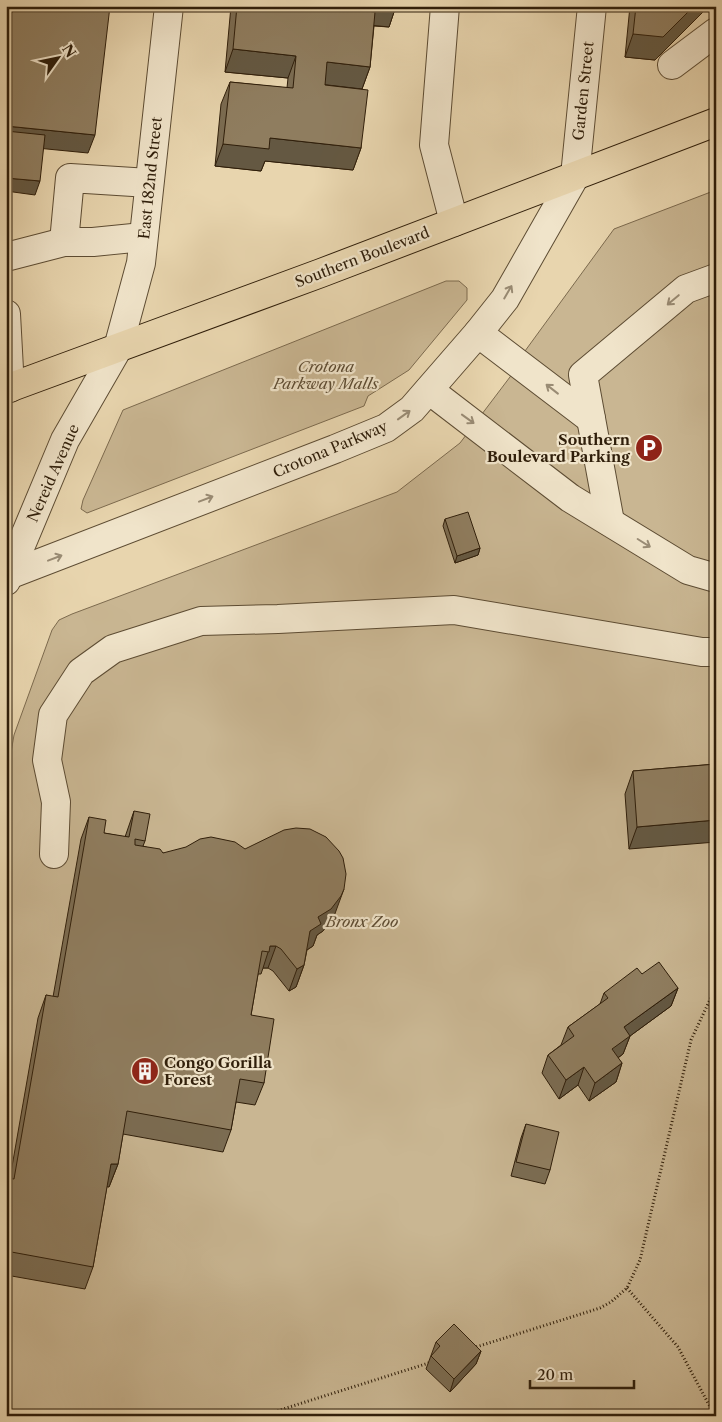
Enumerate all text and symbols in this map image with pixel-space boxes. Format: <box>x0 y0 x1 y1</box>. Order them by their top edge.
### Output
north arrow <box>32 32 82 82</box>
street label: Garden Street <box>568 40 598 141</box>
text: N <box>58 41 80 61</box>
street label: East 182nd Street <box>134 115 166 240</box>
street label: Southern Boulevard <box>292 223 432 291</box>
one-way arrow <box>504 285 514 300</box>
one-way arrow <box>667 294 680 305</box>
park label: Crotona Parkway Malls <box>272 357 379 393</box>
one-way arrow <box>546 383 559 394</box>
one-way arrow <box>396 410 410 421</box>
one-way arrow <box>461 414 475 424</box>
street label: Crotona Parkway <box>270 416 391 482</box>
street label: Nereid Avenue <box>23 421 83 525</box>
place label: Southern Boulevard Parking <box>487 430 631 466</box>
parking icon: Southern Boulevard Parking <box>634 433 664 463</box>
one-way arrow <box>198 494 213 503</box>
one-way arrow <box>636 538 650 548</box>
one-way arrow <box>46 553 62 562</box>
park label: Bronx Zoo <box>325 912 398 931</box>
place label: Congo Gorilla Forest <box>164 1053 272 1089</box>
building icon: Congo Gorilla Forest <box>130 1056 160 1086</box>
scale bar <box>530 1357 633 1389</box>
text: 20 m <box>537 1365 573 1384</box>

